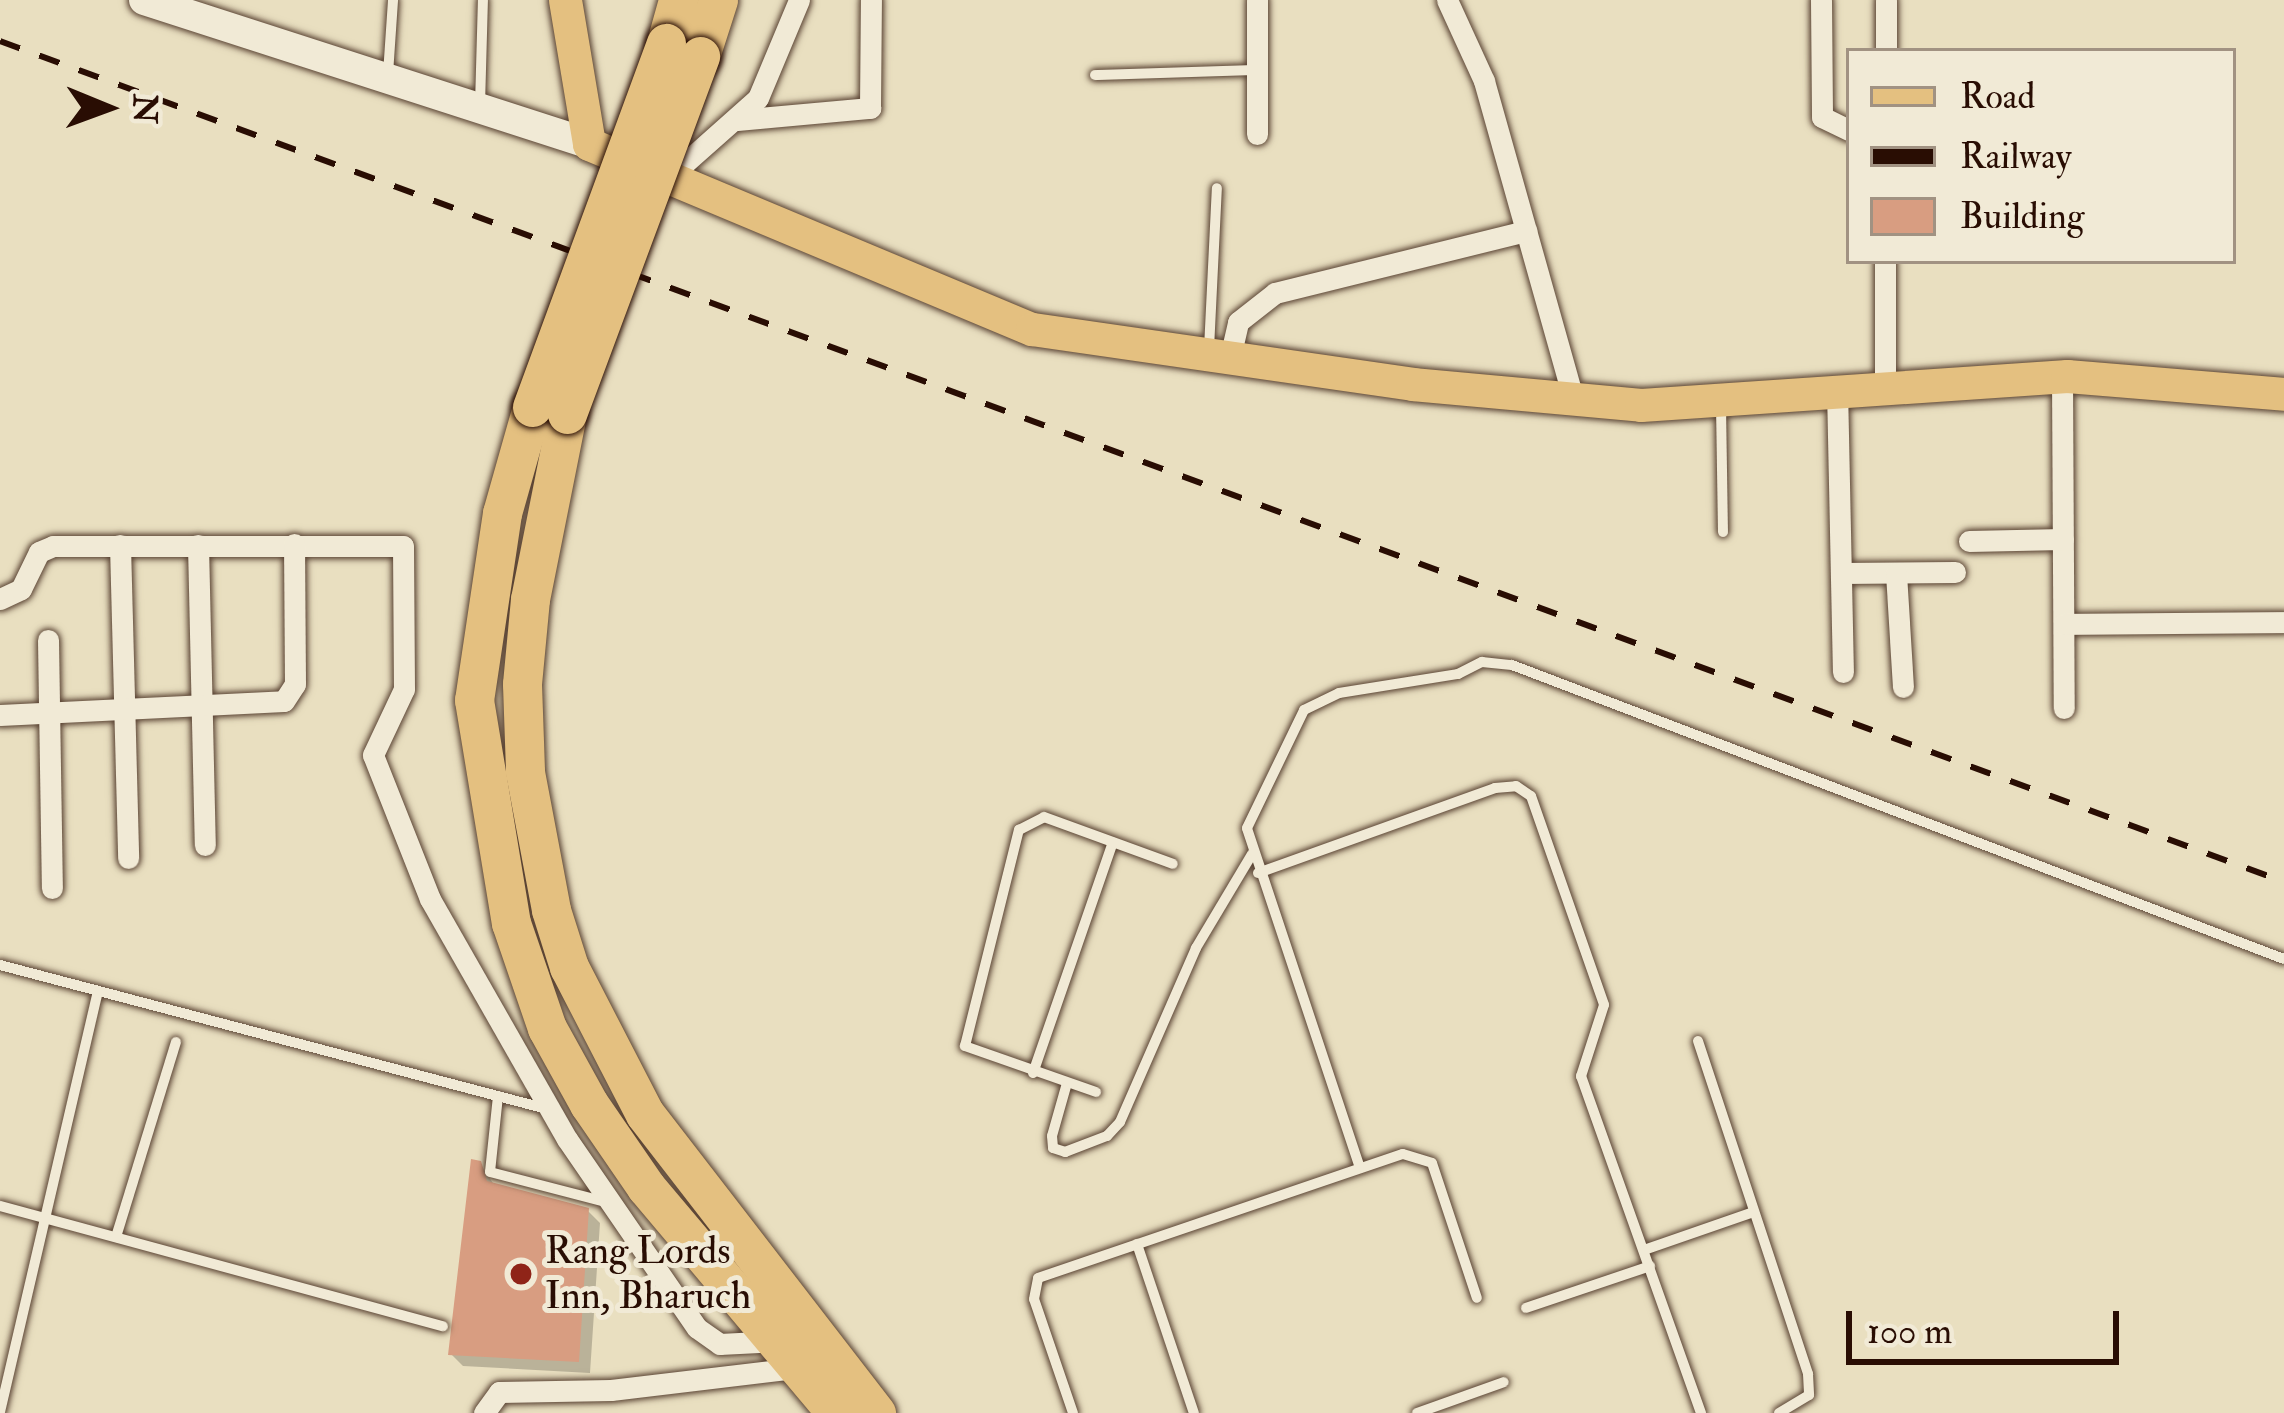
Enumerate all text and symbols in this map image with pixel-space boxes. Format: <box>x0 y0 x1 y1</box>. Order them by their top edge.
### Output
north arrow <box>48 48 168 168</box>
legend <box>1846 48 2236 264</box>
text: Road <box>1960 74 2035 119</box>
text: N <box>124 94 165 124</box>
text: Railway <box>1960 134 2071 179</box>
text: Building <box>1960 194 2084 239</box>
place label: Rang Lords Inn, Bharuch <box>545 1229 751 1320</box>
marker: Rang Lords Inn, Bharuch <box>508 1261 534 1287</box>
scale bar <box>1852 1287 2125 1361</box>
text: 100 m <box>1867 1309 1952 1354</box>

